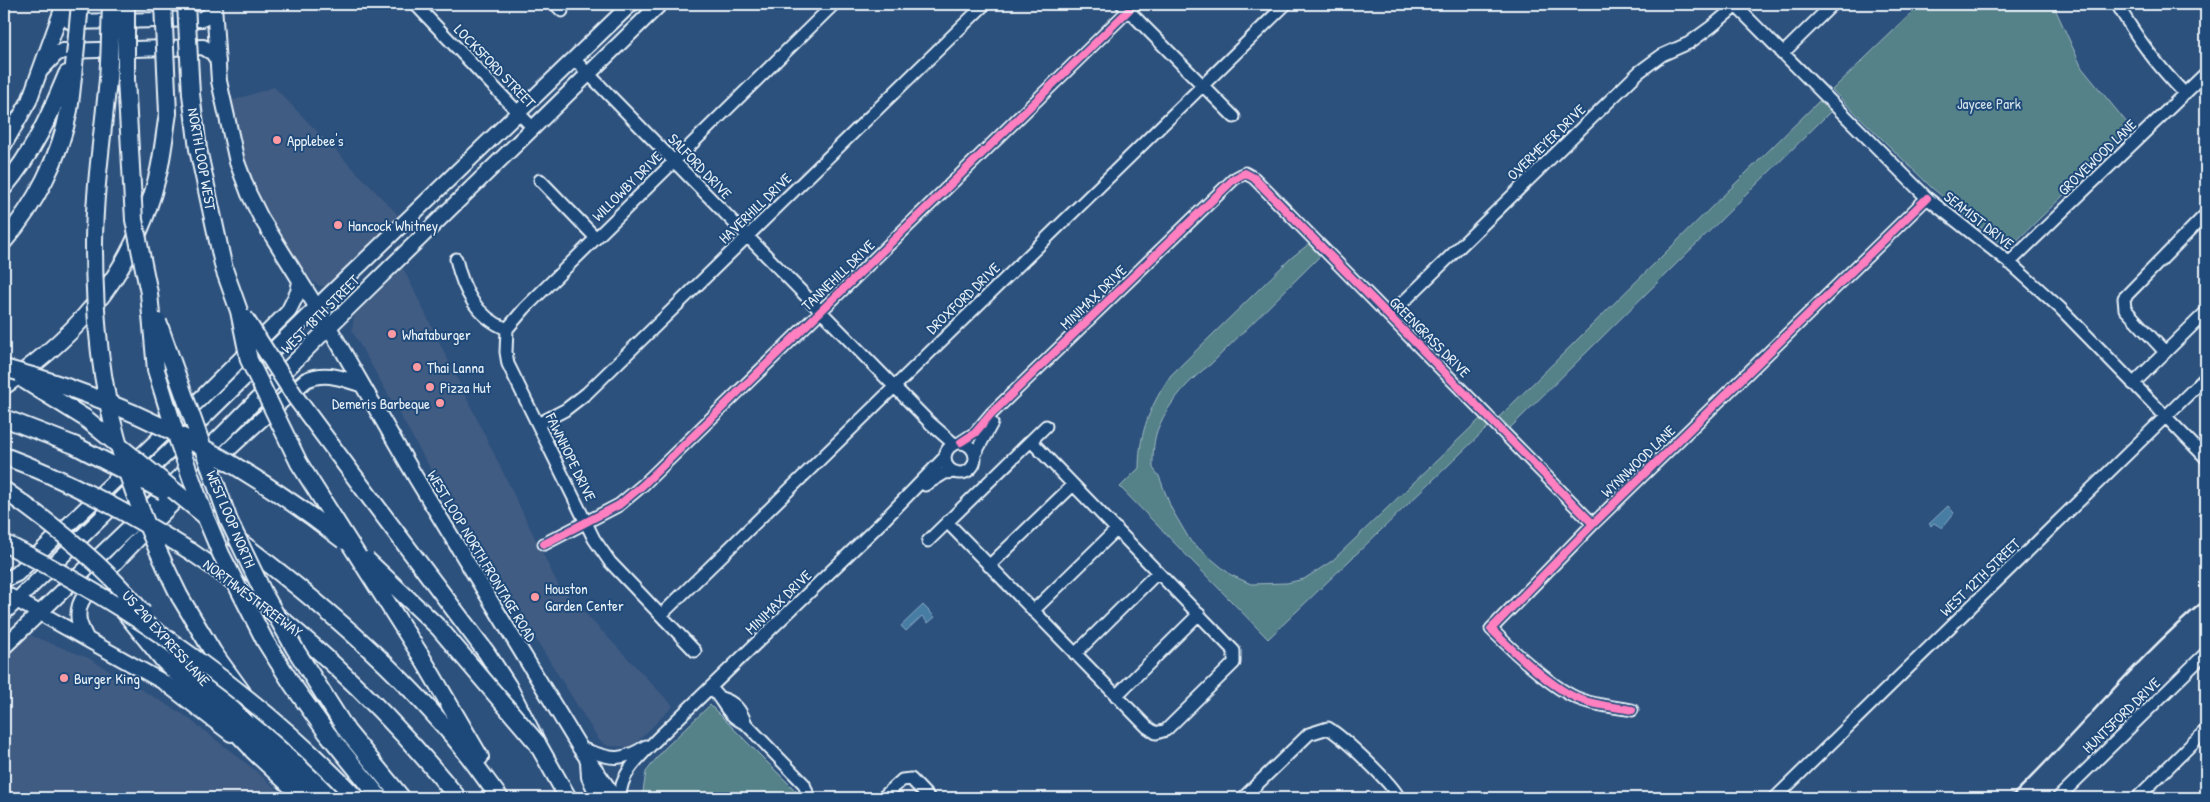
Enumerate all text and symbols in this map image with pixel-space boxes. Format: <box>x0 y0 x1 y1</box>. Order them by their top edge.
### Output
street label: LOCKSFORD STREET <box>450 19 541 113</box>
park label: Jaycee Park <box>1957 93 2021 114</box>
street label: OVERMEYER DRIVE <box>1502 99 1590 185</box>
street label: NORTH LOOP WEST <box>183 106 221 213</box>
street label: GROVEWOOD LANE <box>2053 114 2141 200</box>
street label: SALFORD DRIVE <box>663 129 737 204</box>
place label: Applebee's <box>287 130 344 151</box>
marker: Applebee's <box>271 134 283 146</box>
street label: WILLOWBY DRIVE <box>587 146 667 226</box>
street label: HAVERHILL DRIVE <box>714 168 796 248</box>
street label: SEAMIST DRIVE <box>1940 186 2019 254</box>
place label: Hancock Whitney <box>348 215 438 236</box>
marker: Hancock Whitney <box>332 219 344 231</box>
street label: TANNEHILL DRIVE <box>797 234 880 315</box>
street label: DROXFORD DRIVE <box>921 257 1005 339</box>
street label: MINIMAX DRIVE <box>1055 260 1131 334</box>
street label: WEST 18TH STREET <box>276 269 365 358</box>
street label: GREENGRASS DRIVE <box>1385 292 1475 382</box>
place label: Whataburger <box>402 324 471 345</box>
marker: Whataburger <box>386 328 398 340</box>
place label: Thai Lanna <box>427 357 484 378</box>
marker: Thai Lanna <box>411 361 423 373</box>
place label: Pizza Hut <box>440 377 492 398</box>
marker: Pizza Hut <box>424 381 436 393</box>
place label: Demeris Barbeque <box>332 393 430 414</box>
marker: Demeris Barbeque <box>434 397 446 409</box>
street label: FAWNHOPE DRIVE <box>540 409 601 505</box>
street label: WYNNWOOD LANE <box>1596 420 1680 502</box>
street label: WEST LOOP NORTH FRONTAGE ROAD <box>422 466 542 646</box>
street label: WEST LOOP NORTH <box>201 467 261 571</box>
street label: WEST 12TH STREET <box>1935 533 2025 621</box>
street label: NORTHWEST FREEWAY <box>199 554 307 643</box>
street label: MINIMAX DRIVE <box>740 565 816 639</box>
place label: Houston Garden Center <box>545 578 624 616</box>
street label: US 290 EXPRESS LANE <box>117 586 215 691</box>
marker: Houston Garden Center <box>529 591 541 603</box>
place label: Burger King <box>74 668 140 689</box>
marker: Burger King <box>58 672 70 684</box>
street label: HUNTSFORD DRIVE <box>2077 672 2165 758</box>

